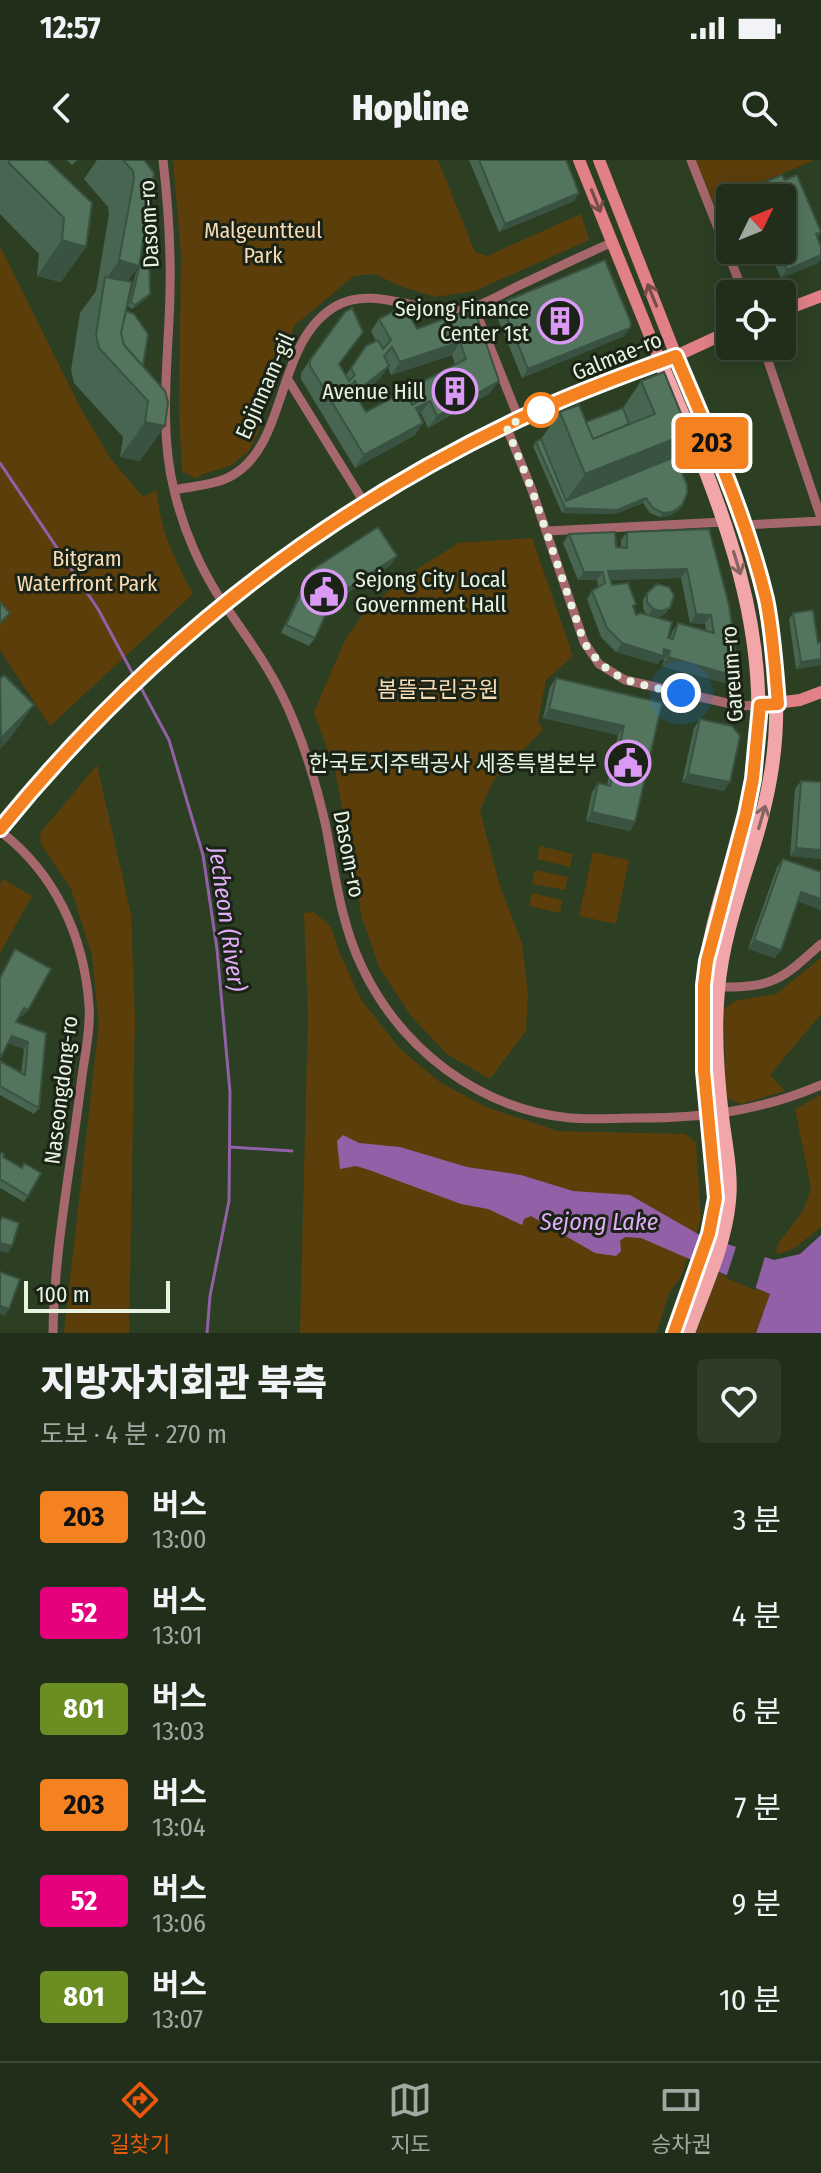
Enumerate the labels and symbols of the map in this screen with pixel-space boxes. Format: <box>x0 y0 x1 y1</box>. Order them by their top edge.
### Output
street label: Dasom-ro <box>133 179 165 269</box>
north arrow <box>716 184 796 264</box>
one-way arrow <box>589 188 604 213</box>
park label: Malgeuntteul Park <box>204 217 322 269</box>
one-way arrow <box>644 283 658 308</box>
place label: Sejong Finance Center 1st <box>395 295 530 347</box>
building icon: Sejong Finance Center 1st <box>536 297 584 345</box>
street label: Galmae-ro <box>568 326 666 386</box>
street label: Eojinnam-gil <box>230 329 300 443</box>
building icon: Avenue Hill <box>431 367 479 415</box>
place label: Avenue Hill <box>322 378 424 405</box>
unlabelled marker <box>524 393 558 427</box>
line badge: 203 <box>666 417 758 469</box>
park label: Bitgram Waterfront Park <box>17 545 158 597</box>
one-way arrow <box>730 549 745 575</box>
place label: Sejong City Local Government Hall <box>355 566 506 618</box>
public building icon: Sejong City Local Government Hall <box>300 568 348 616</box>
street label: Gareum-ro <box>715 625 749 723</box>
your location <box>661 673 701 713</box>
park label: 봄뜰근린공원 <box>377 676 499 703</box>
public building icon: 한국토지주택공사 세종특별본부 <box>604 739 652 787</box>
place label: 한국토지주택공사 세종특별본부 <box>308 750 597 777</box>
one-way arrow <box>755 805 770 831</box>
street label: Dasom-ro <box>327 808 371 900</box>
water label: Jecheon (River) <box>203 843 251 993</box>
street label: Naseongdong-ro <box>39 1014 83 1166</box>
water label: Sejong Lake <box>539 1208 658 1236</box>
scale bar <box>24 1277 170 1313</box>

